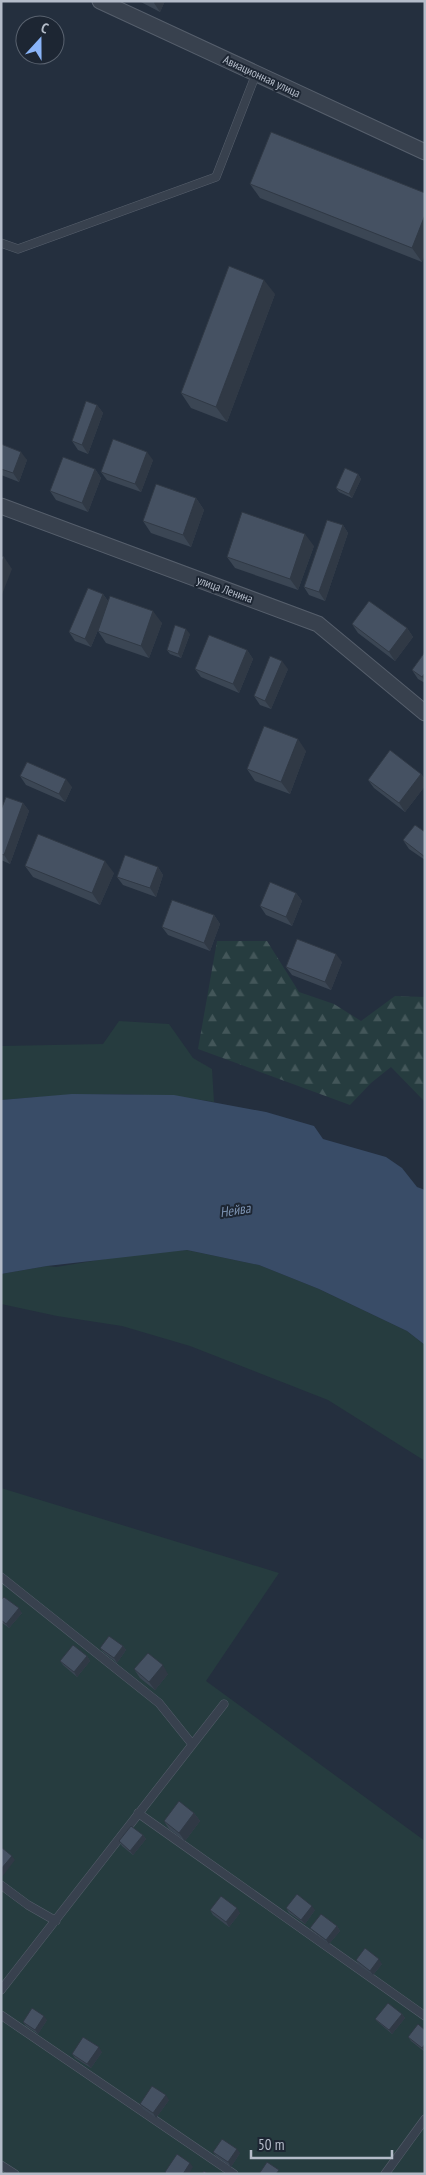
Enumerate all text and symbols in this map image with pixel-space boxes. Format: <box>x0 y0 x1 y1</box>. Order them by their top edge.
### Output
north arrow <box>15 15 65 65</box>
text: С <box>38 18 51 38</box>
street label: Авиационная улица <box>221 52 303 100</box>
street label: улица Ленина <box>195 572 255 606</box>
water label: Нейва <box>218 1198 253 1221</box>
scale bar <box>251 2128 392 2160</box>
text: 50 m <box>258 2135 284 2154</box>

